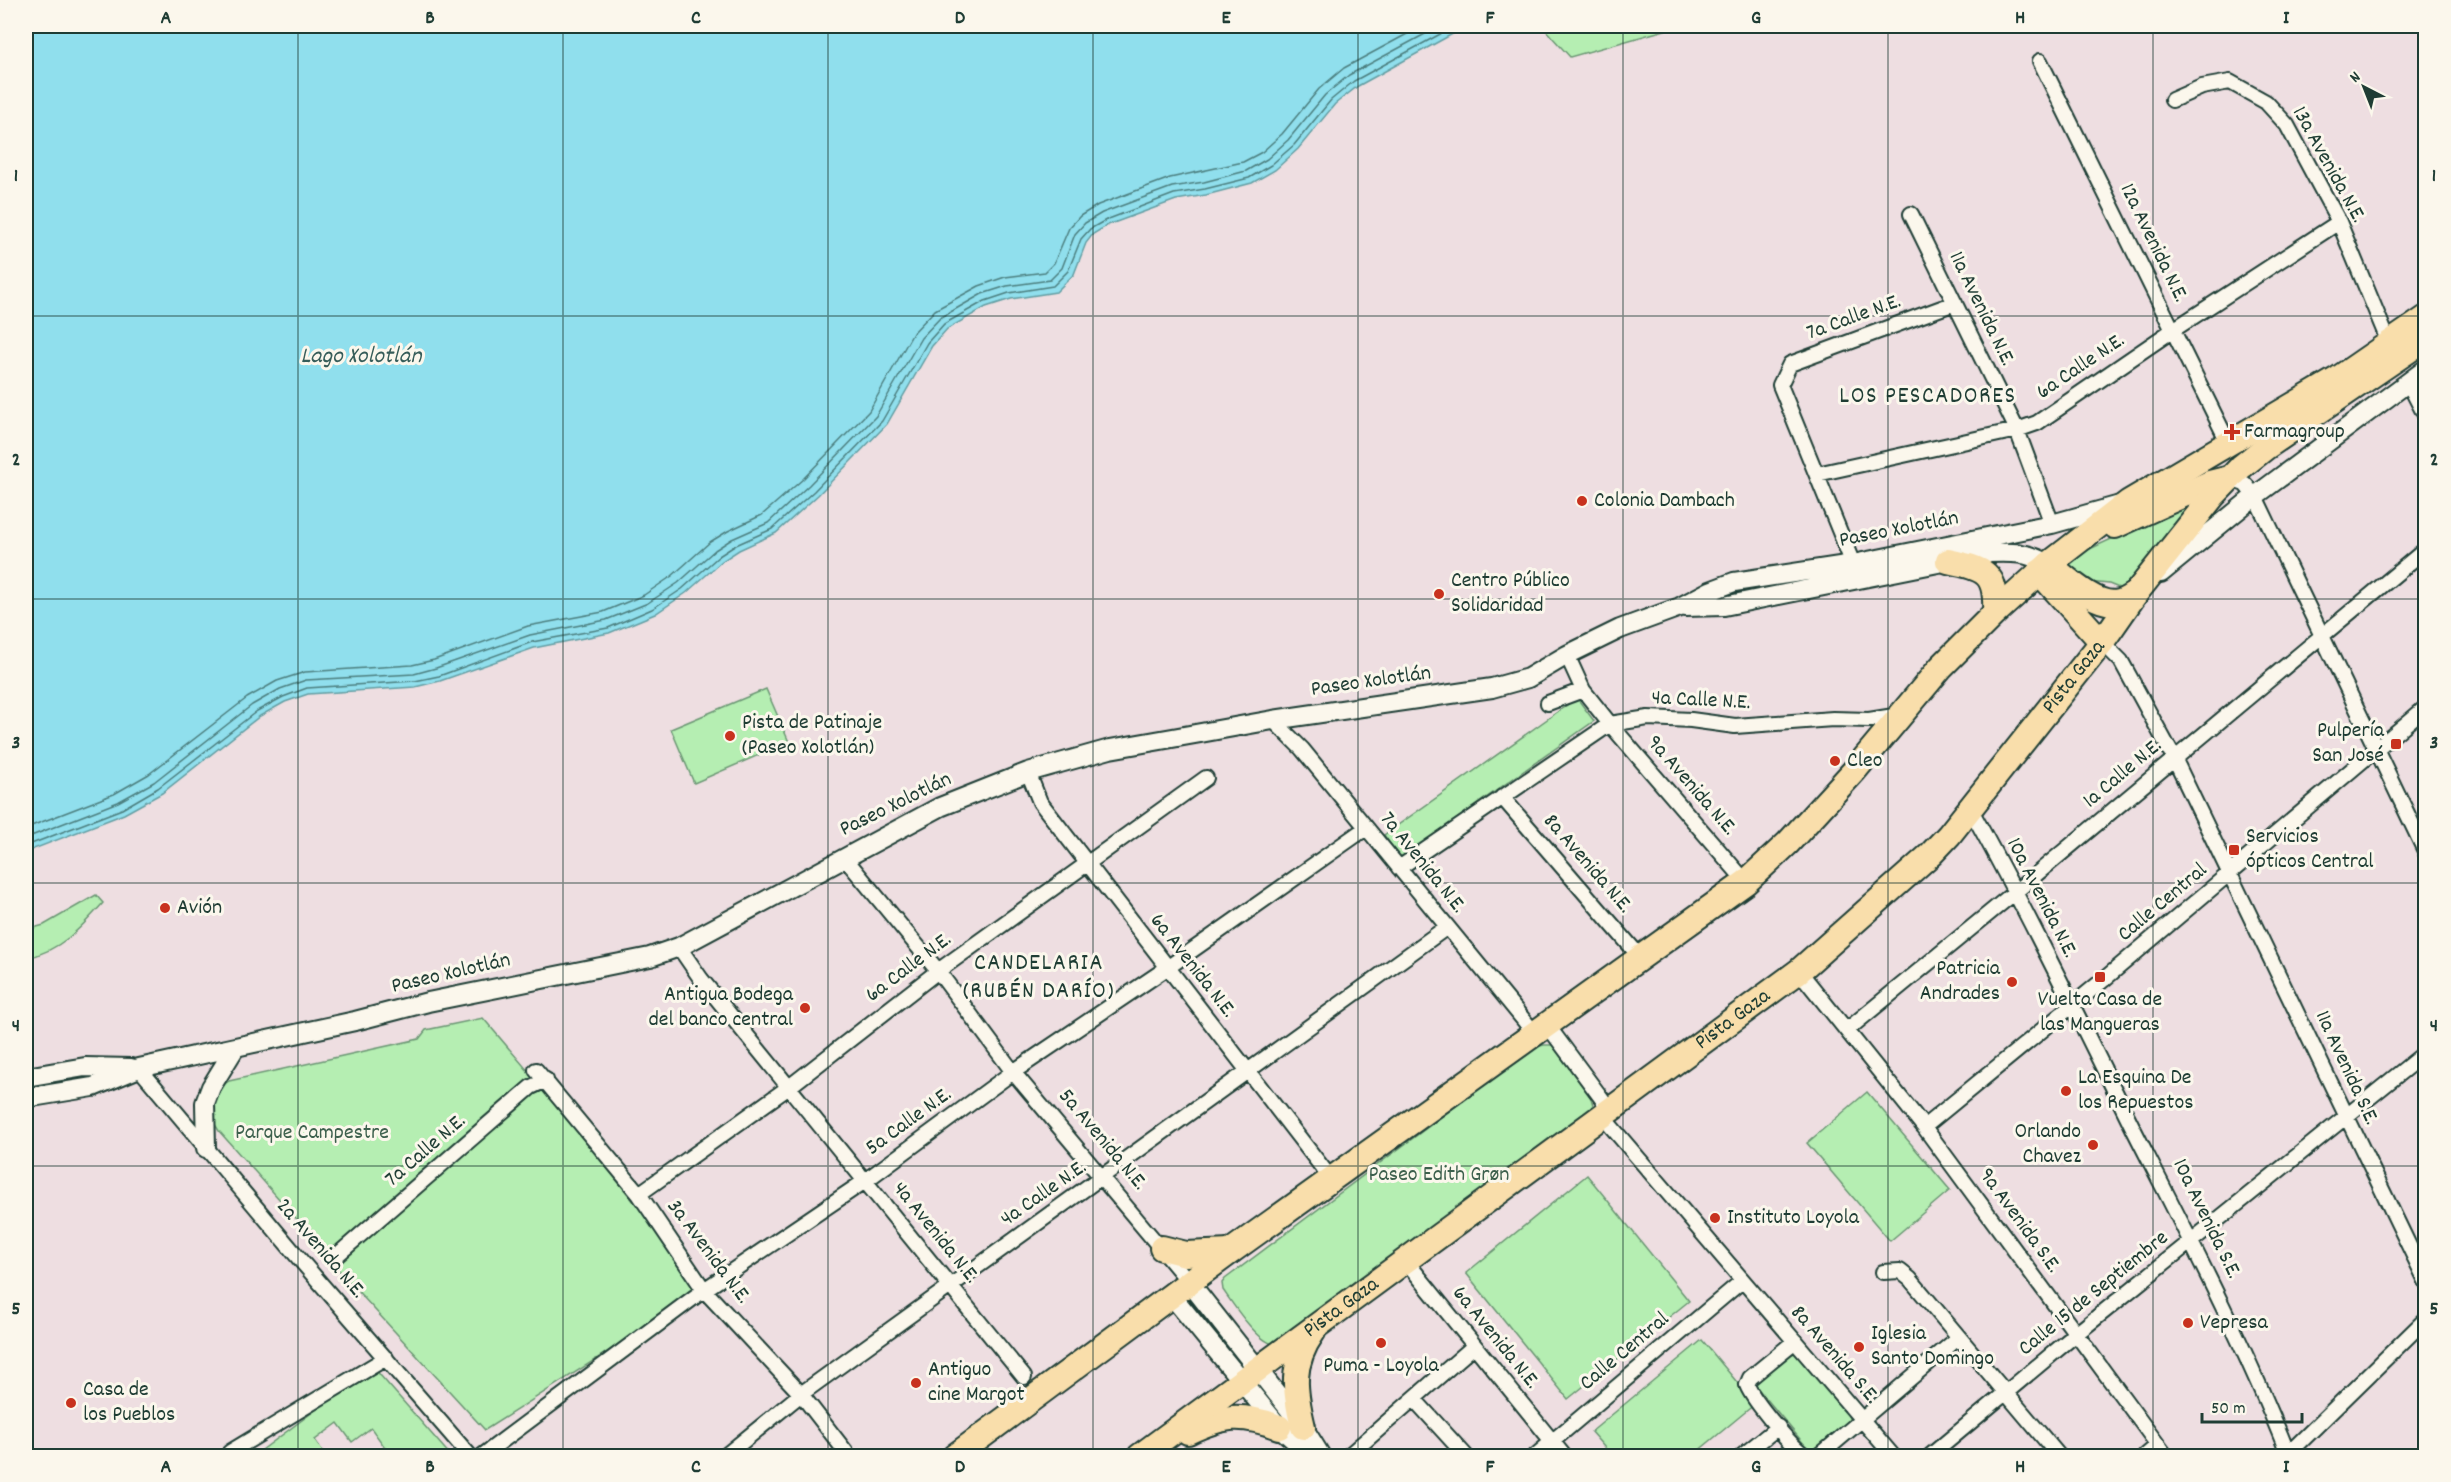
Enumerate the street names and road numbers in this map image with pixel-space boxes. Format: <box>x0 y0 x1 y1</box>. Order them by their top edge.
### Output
street label: 13a Avenida N.E. <box>2283 101 2373 229</box>
street label: 12a Avenida N.E. <box>2111 178 2195 308</box>
street label: 11a Avenida N.E. <box>1940 247 2022 371</box>
street label: 7a Calle N.E. <box>1802 287 1906 349</box>
street label: 6a Calle N.E. <box>2031 326 2131 408</box>
street label: Paseo Xolotlán <box>1837 503 1961 557</box>
street label: Pista Gaza <box>2035 633 2114 721</box>
street label: Paseo Xolotlán <box>1309 658 1433 706</box>
street label: 4a Calle N.E. <box>1651 683 1751 719</box>
street label: 9a Avenida N.E. <box>1639 729 1743 843</box>
street label: 1a Calle N.E. <box>2077 732 2169 816</box>
street label: Paseo Xolotlán <box>835 765 957 845</box>
street label: 7a Avenida N.E. <box>1371 806 1473 920</box>
street label: 8a Avenida N.E. <box>1535 807 1639 921</box>
street label: 10a Avenida N.E. <box>1997 833 2085 963</box>
street label: Calle Central <box>2111 856 2215 950</box>
street label: 6a Avenida N.E. <box>1141 907 1243 1025</box>
street label: 6a Calle N.E. <box>859 925 959 1011</box>
street label: Paseo Xolotlán <box>388 945 514 1003</box>
street label: Pista Gaza <box>1689 981 1778 1058</box>
street label: 11a Avenida S.E. <box>2306 1006 2386 1130</box>
street label: 5a Calle N.E. <box>859 1080 959 1164</box>
street label: 5a Avenida N.E. <box>1050 1082 1154 1198</box>
street label: 7a Calle N.E. <box>379 1107 473 1195</box>
street label: 4a Calle N.E. <box>995 1153 1093 1235</box>
street label: 10a Avenida S.E. <box>2164 1154 2248 1284</box>
street label: 9a Avenida S.E. <box>1970 1162 2068 1280</box>
street label: 4a Avenida N.E. <box>884 1175 986 1291</box>
street label: 2a Avenida N.E. <box>268 1192 372 1306</box>
street label: 3a Avenida N.E. <box>658 1193 758 1311</box>
street label: Calle 15 de Septiembre <box>2012 1224 2176 1364</box>
street label: Pista Gaza <box>1297 1269 1386 1346</box>
street label: 6a Avenida N.E. <box>1444 1280 1546 1396</box>
street label: 8a Avenida S.E. <box>1782 1299 1886 1411</box>
street label: Calle Central <box>1573 1305 1677 1399</box>

